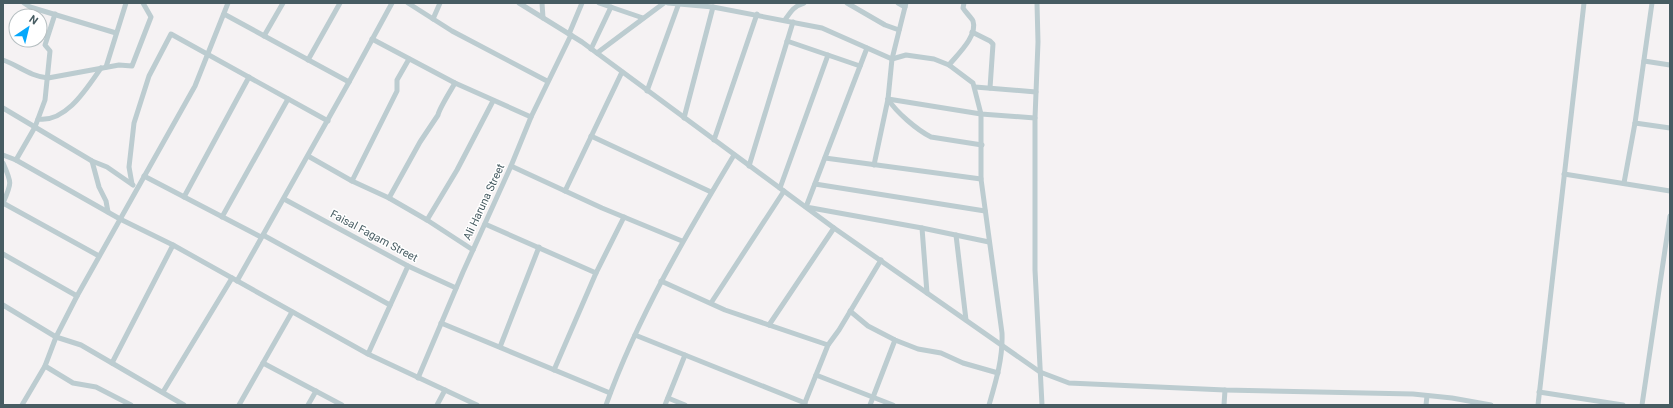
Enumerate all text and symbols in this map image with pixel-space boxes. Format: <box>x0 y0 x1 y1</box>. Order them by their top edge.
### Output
north arrow <box>8 8 48 48</box>
text: N <box>27 13 41 28</box>
street label: Ali Haruna Street <box>461 161 508 242</box>
street label: Faisal Fagam Street <box>328 207 420 265</box>

